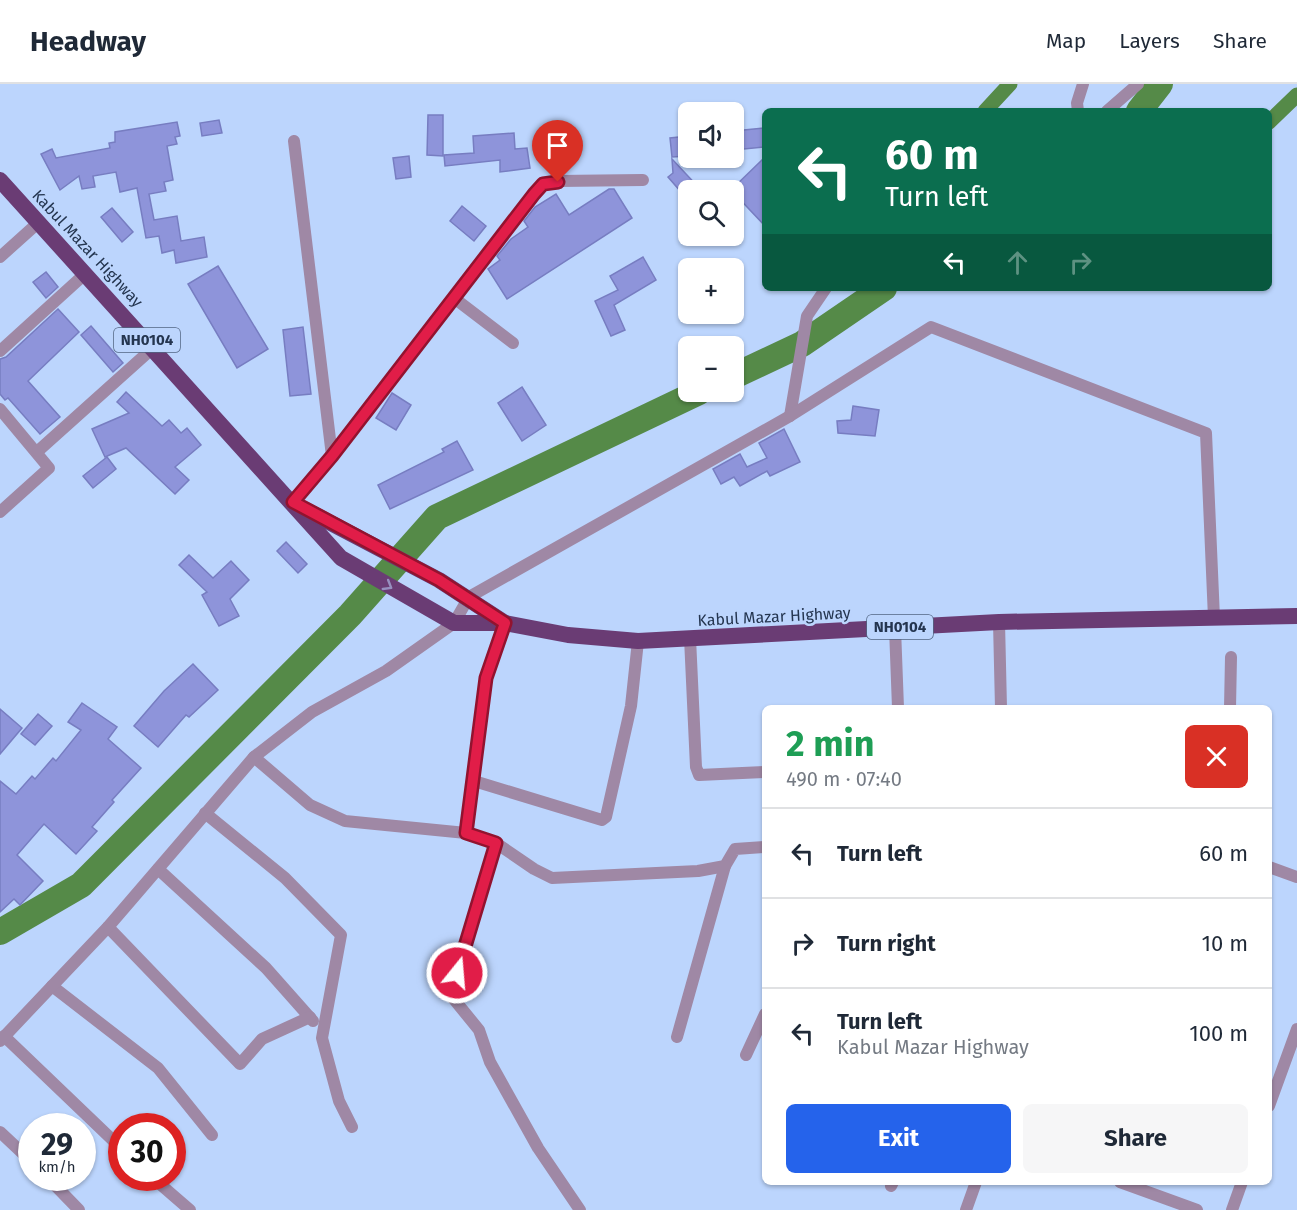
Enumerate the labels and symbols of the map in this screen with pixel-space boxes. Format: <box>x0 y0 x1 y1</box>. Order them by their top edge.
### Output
pin <box>532 120 583 182</box>
street label: Kabul Mazar Highway <box>28 186 147 311</box>
road number: NH0104 <box>114 328 180 352</box>
one-way arrow <box>382 579 392 591</box>
street label: Kabul Mazar Highway <box>697 603 851 630</box>
road number: NH0104 <box>867 615 933 639</box>
position arrow <box>425 941 489 1005</box>
speed limit sign: 30 <box>108 1113 186 1191</box>

